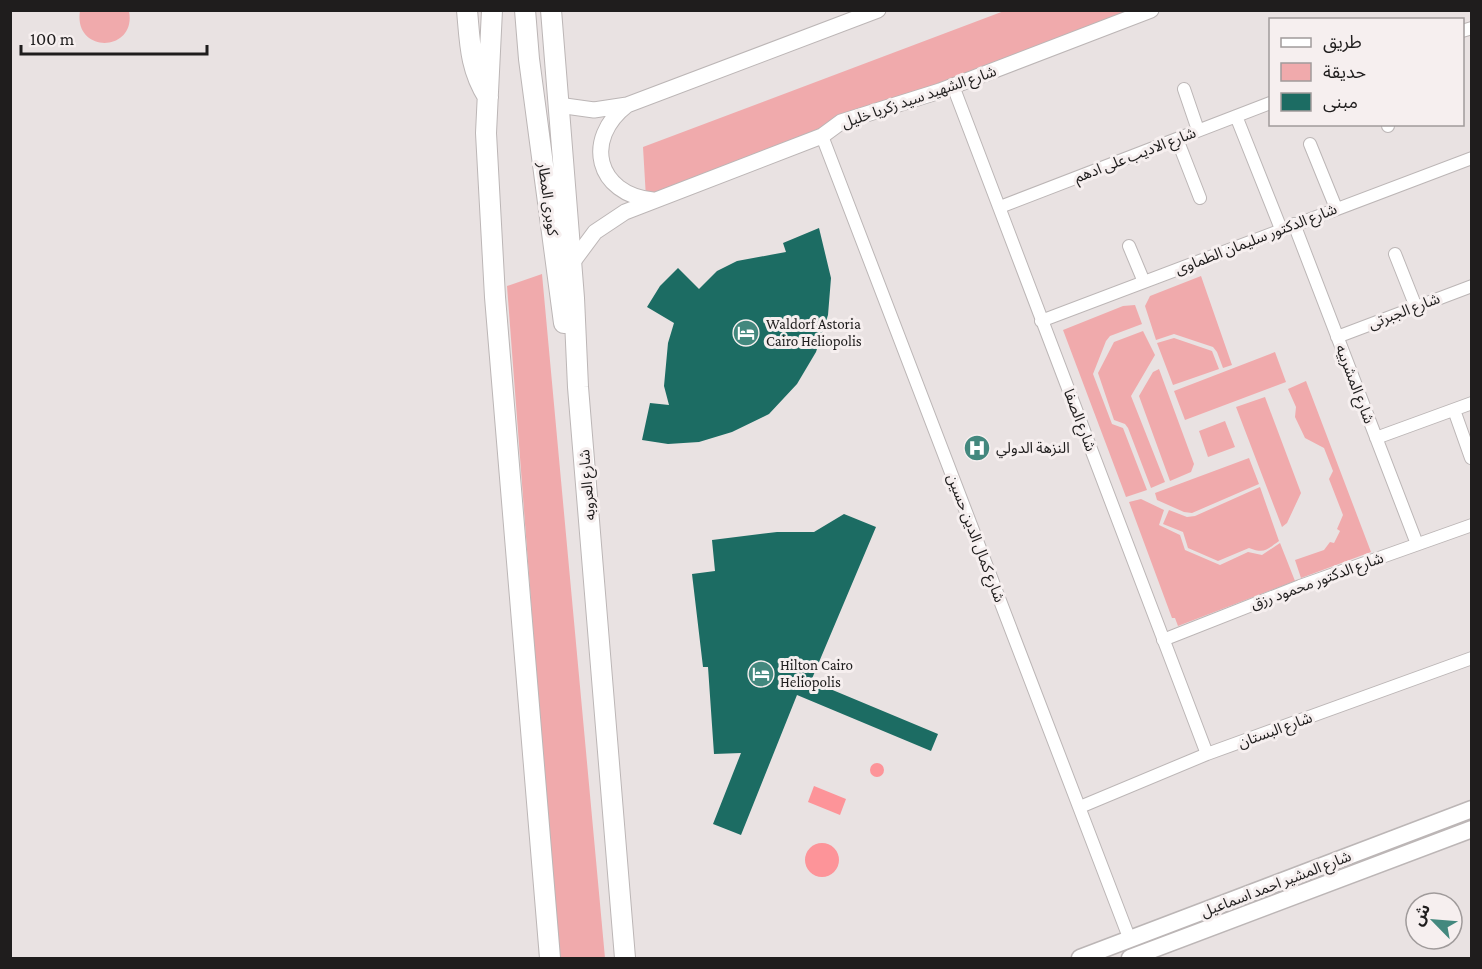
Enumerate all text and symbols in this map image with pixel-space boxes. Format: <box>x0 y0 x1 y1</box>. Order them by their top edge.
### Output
scale bar <box>21 18 207 56</box>
legend <box>1269 18 1464 126</box>
text: 100 m <box>30 29 75 49</box>
text: طريق <box>1323 32 1362 53</box>
text: حديقة <box>1323 62 1366 82</box>
street label: شارع الشهيد سيد زكريا خليل <box>840 63 1000 135</box>
text: مبنى <box>1323 92 1358 113</box>
street label: شارع الاديب على ادهم <box>1072 124 1200 189</box>
street label: كوبرى المطار <box>534 160 561 238</box>
street label: شارع الدكتور سليمان الطماوى <box>1173 201 1341 281</box>
street label: شارع الجبرتى <box>1366 290 1444 336</box>
place label: Waldorf Astoria Cairo Heliopolis <box>766 316 862 350</box>
hotel icon: Waldorf Astoria Cairo Heliopolis <box>731 318 761 348</box>
street label: شارع المشربيه <box>1329 342 1377 427</box>
street label: شارع الصفا <box>1057 387 1099 455</box>
hospital icon: النزهة الدولي <box>962 433 992 463</box>
place label: النزهة الدولي <box>996 440 1070 459</box>
street label: شارع العروبه <box>576 448 602 521</box>
street label: شارع كمال الدين حسين <box>940 471 1008 606</box>
street label: شارع الدكتور محمود رزق <box>1248 549 1387 616</box>
place label: Hilton Cairo Heliopolis <box>780 657 853 691</box>
hotel icon: Hilton Cairo Heliopolis <box>746 659 776 689</box>
street label: شارع البستان <box>1236 709 1316 755</box>
street label: شارع المشير احمد اسماعيل <box>1199 848 1355 924</box>
north arrow <box>1404 891 1464 951</box>
text: ش <box>1409 901 1434 929</box>

